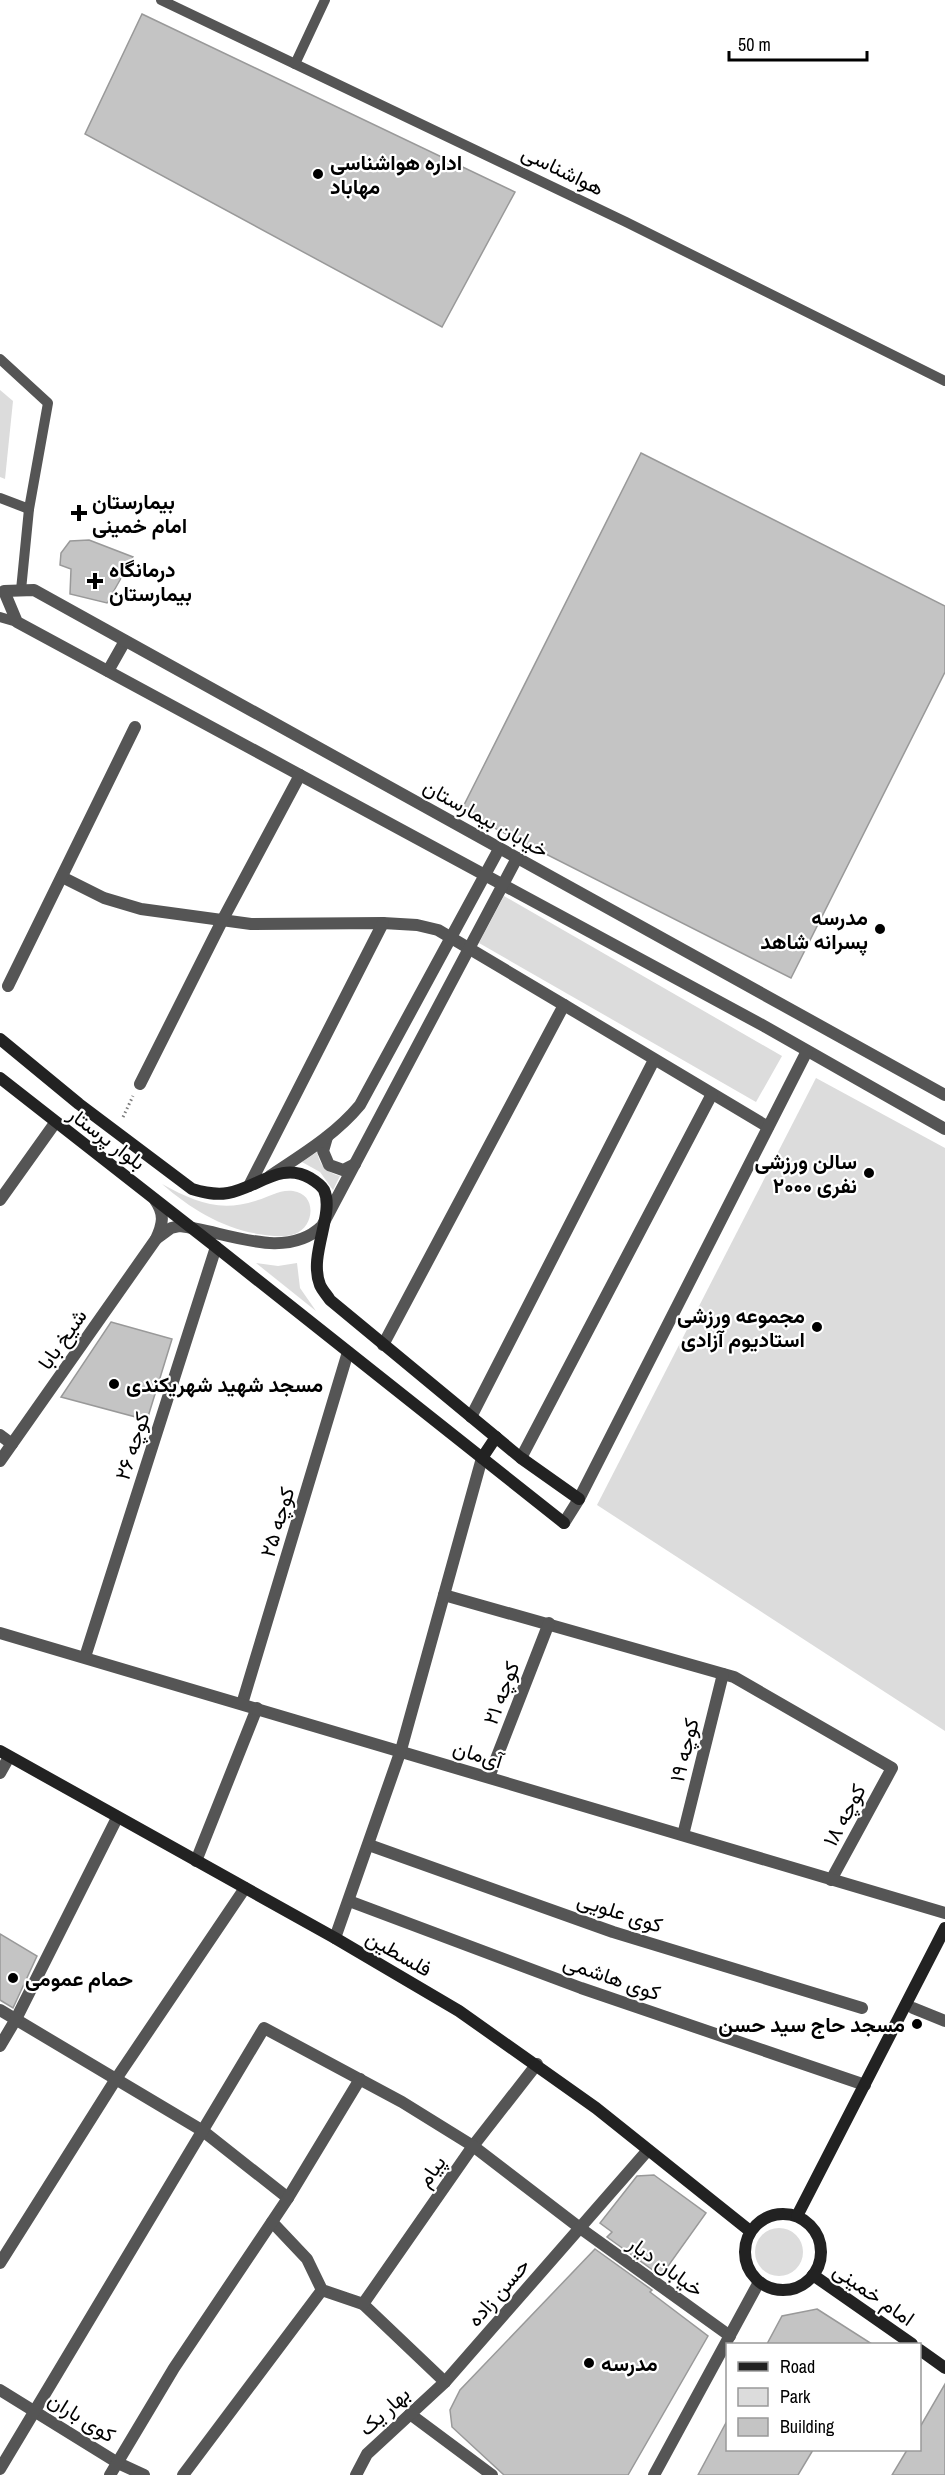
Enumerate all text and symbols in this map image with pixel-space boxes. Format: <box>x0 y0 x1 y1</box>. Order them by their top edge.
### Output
scale bar <box>729 24 867 62</box>
text: 50 m <box>738 32 771 57</box>
street label: هواشناسی <box>517 138 609 202</box>
place label: اداره هواشناسی مهاباد <box>330 148 462 201</box>
marker: اداره هواشناسی مهاباد <box>311 167 325 181</box>
place label: بیمارستان امام خمینی <box>92 487 187 540</box>
marker: بیمارستان امام خمینی <box>70 504 88 522</box>
place label: درمانگاه بیمارستان <box>109 555 192 608</box>
marker: درمانگاه بیمارستان <box>86 572 104 590</box>
street label: خیابان بیمارستان <box>418 772 554 864</box>
place label: مدرسه پسرانه شاهد <box>760 903 868 956</box>
marker: مدرسه پسرانه شاهد <box>873 922 887 936</box>
street label: بلوار پرستار <box>62 1099 152 1177</box>
place label: سالن ورزشی ۲۰۰۰ نفری <box>754 1147 857 1200</box>
marker: سالن ورزشی ۲۰۰۰ نفری <box>862 1166 876 1180</box>
place label: مجموعه ورزشی استادیوم آزادی <box>677 1301 805 1354</box>
street label: شیخ بابا <box>31 1303 93 1375</box>
marker: مجموعه ورزشی استادیوم آزادی <box>810 1320 824 1334</box>
place label: مسجد شهید شهریکندی <box>126 1370 323 1399</box>
marker: مسجد شهید شهریکندی <box>107 1377 121 1391</box>
street label: کوچه ۲۶ <box>107 1408 157 1484</box>
street label: کوچه ۲۵ <box>253 1483 301 1561</box>
street label: کوچه ۲۱ <box>476 1657 526 1729</box>
street label: کوچه ۱۹ <box>662 1715 706 1785</box>
street label: آی‌مان <box>450 1733 508 1776</box>
street label: کوچه ۱۸ <box>816 1779 872 1851</box>
street label: کوی علویی <box>574 1885 666 1939</box>
street label: فلسطین <box>361 1923 437 1983</box>
street label: کوی هاشمی <box>560 1947 664 2007</box>
place label: حمام عمومی <box>25 1964 133 1993</box>
marker: حمام عمومی <box>6 1971 20 1985</box>
place label: مسجد حاج سید حسن <box>718 2010 905 2039</box>
marker: مسجد حاج سید حسن <box>910 2017 924 2031</box>
street label: پیام <box>410 2149 452 2193</box>
street label: خیابان دیار <box>621 2228 710 2303</box>
street label: حسن زاده <box>460 2251 536 2333</box>
street label: امام خمینی <box>827 2255 921 2333</box>
legend <box>726 2343 921 2451</box>
place label: مدرسه <box>601 2349 658 2378</box>
text: Road <box>780 2354 815 2379</box>
marker: مدرسه <box>582 2356 596 2370</box>
street label: بهار یک <box>352 2380 416 2442</box>
text: Park <box>780 2384 811 2409</box>
street label: کوی باران <box>43 2385 121 2449</box>
text: Building <box>780 2414 835 2439</box>

